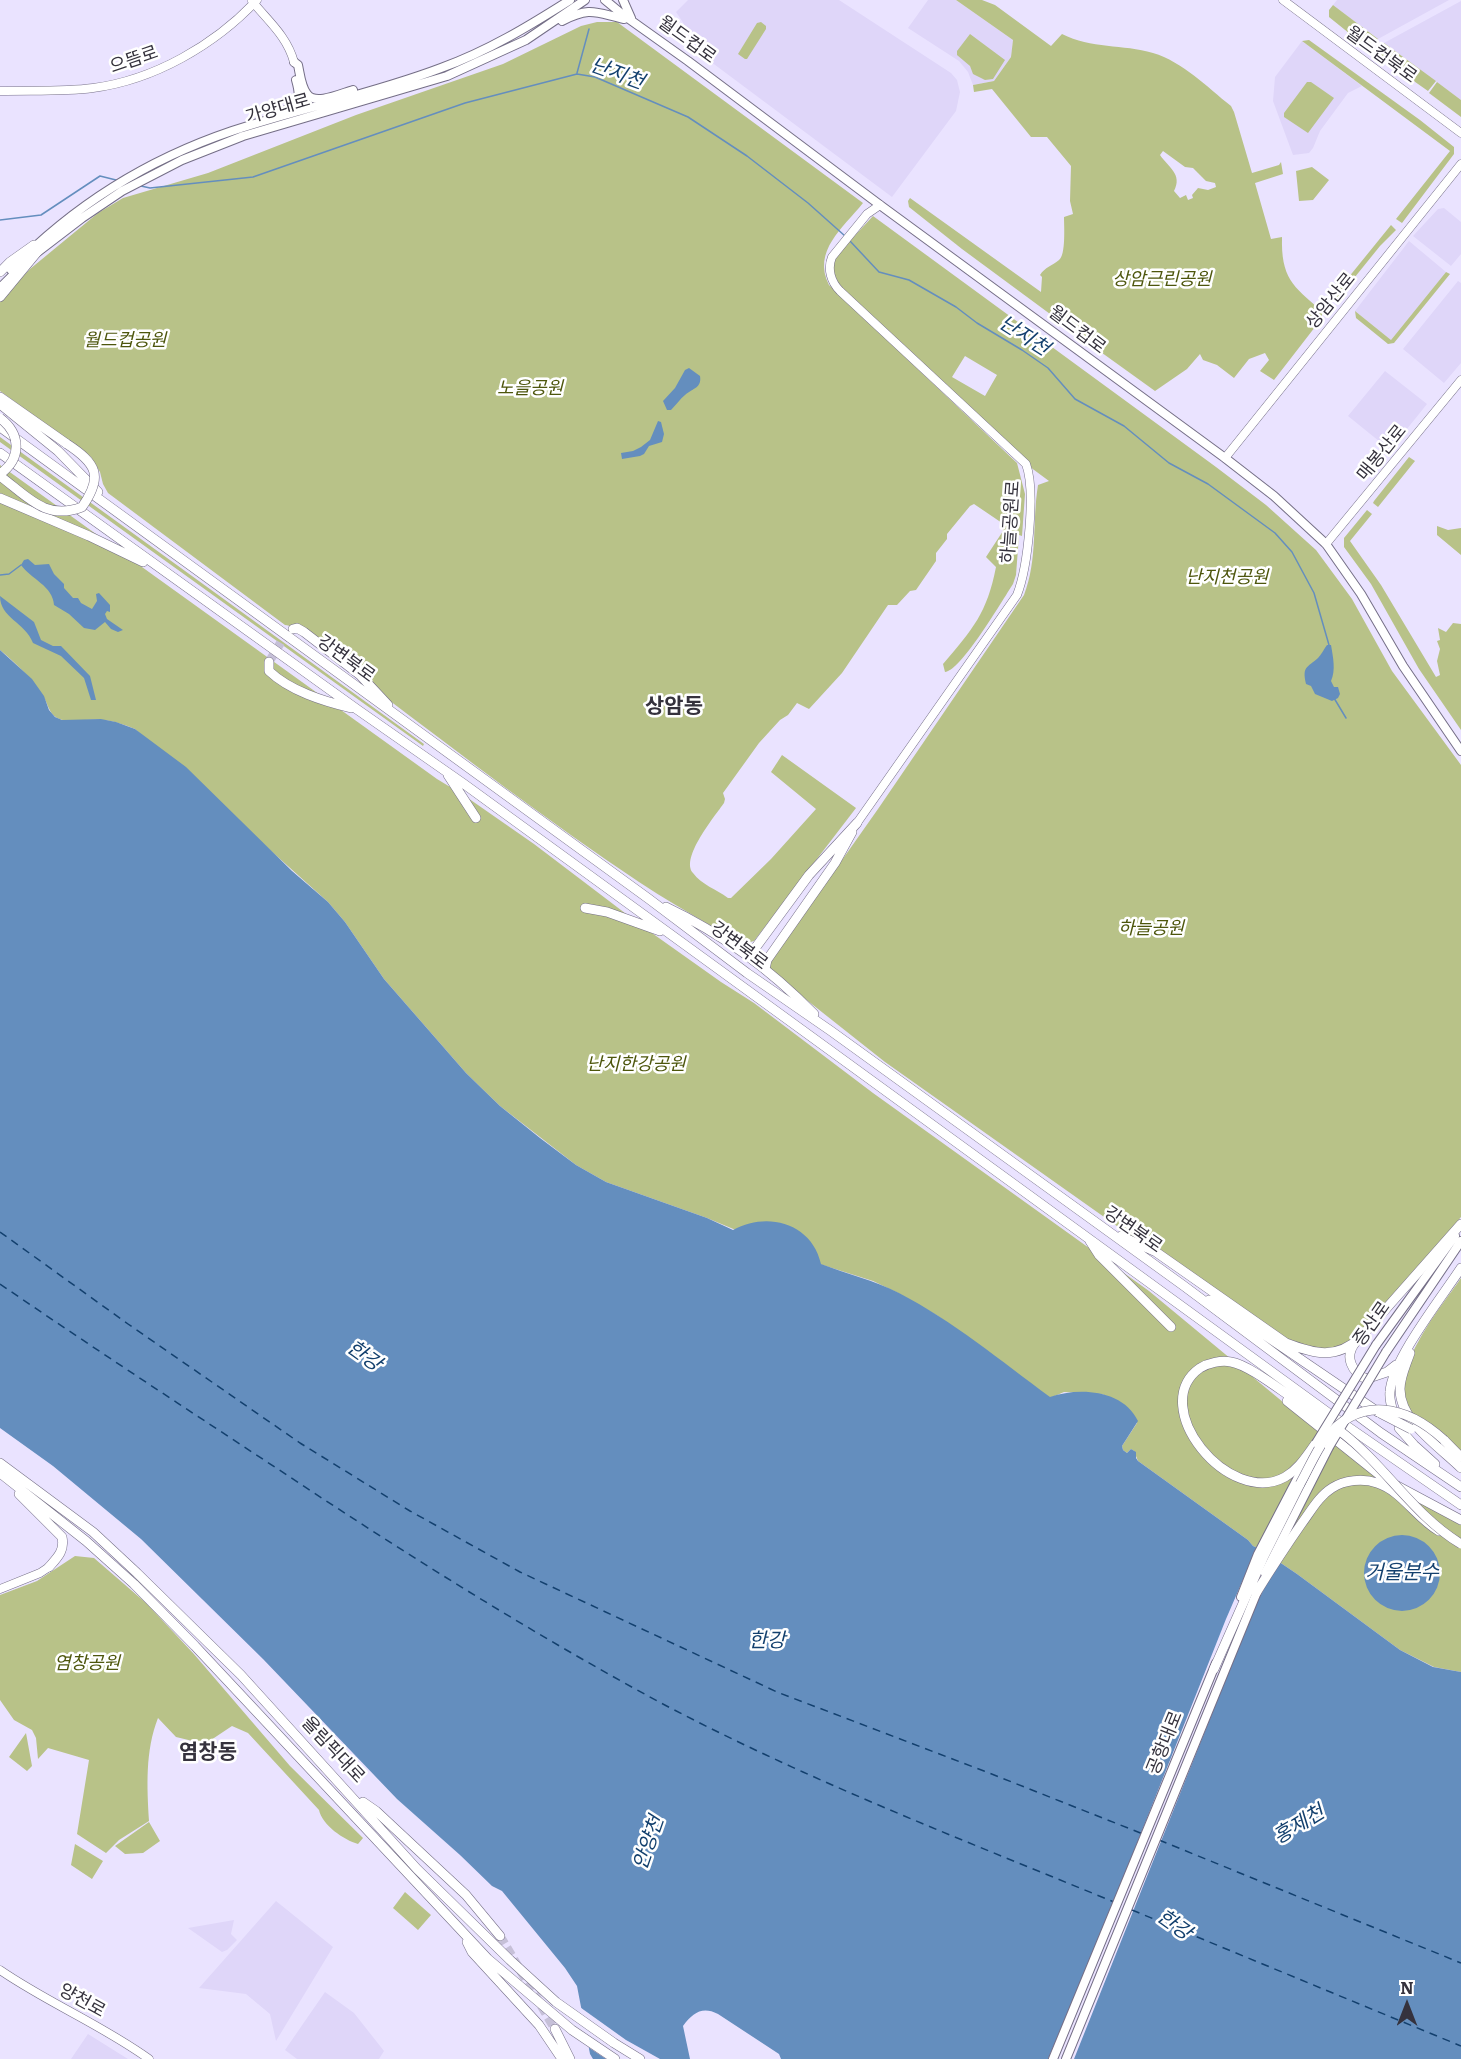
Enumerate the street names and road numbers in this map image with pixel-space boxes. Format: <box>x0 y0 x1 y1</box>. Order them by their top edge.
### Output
street label: 월드컵로 <box>654 12 720 68</box>
street label: 월드컵북로 <box>1341 22 1421 88</box>
street label: 으뜸로 <box>107 42 161 78</box>
street label: 가양대로 <box>243 89 313 129</box>
street label: 상암산로 <box>1302 268 1360 334</box>
street label: 월드컵로 <box>1044 301 1110 359</box>
street label: 매봉산로 <box>1353 420 1411 486</box>
street label: 하늘공원로 <box>997 480 1025 564</box>
street label: 강변북로 <box>313 631 379 687</box>
street label: 강변북로 <box>706 917 772 975</box>
street label: 강변북로 <box>1100 1202 1166 1258</box>
street label: 증산로 <box>1349 1297 1395 1351</box>
street label: 공항대로 <box>1143 1708 1187 1778</box>
street label: 올림픽대로 <box>297 1712 369 1788</box>
street label: 양천로 <box>55 1980 109 2022</box>

